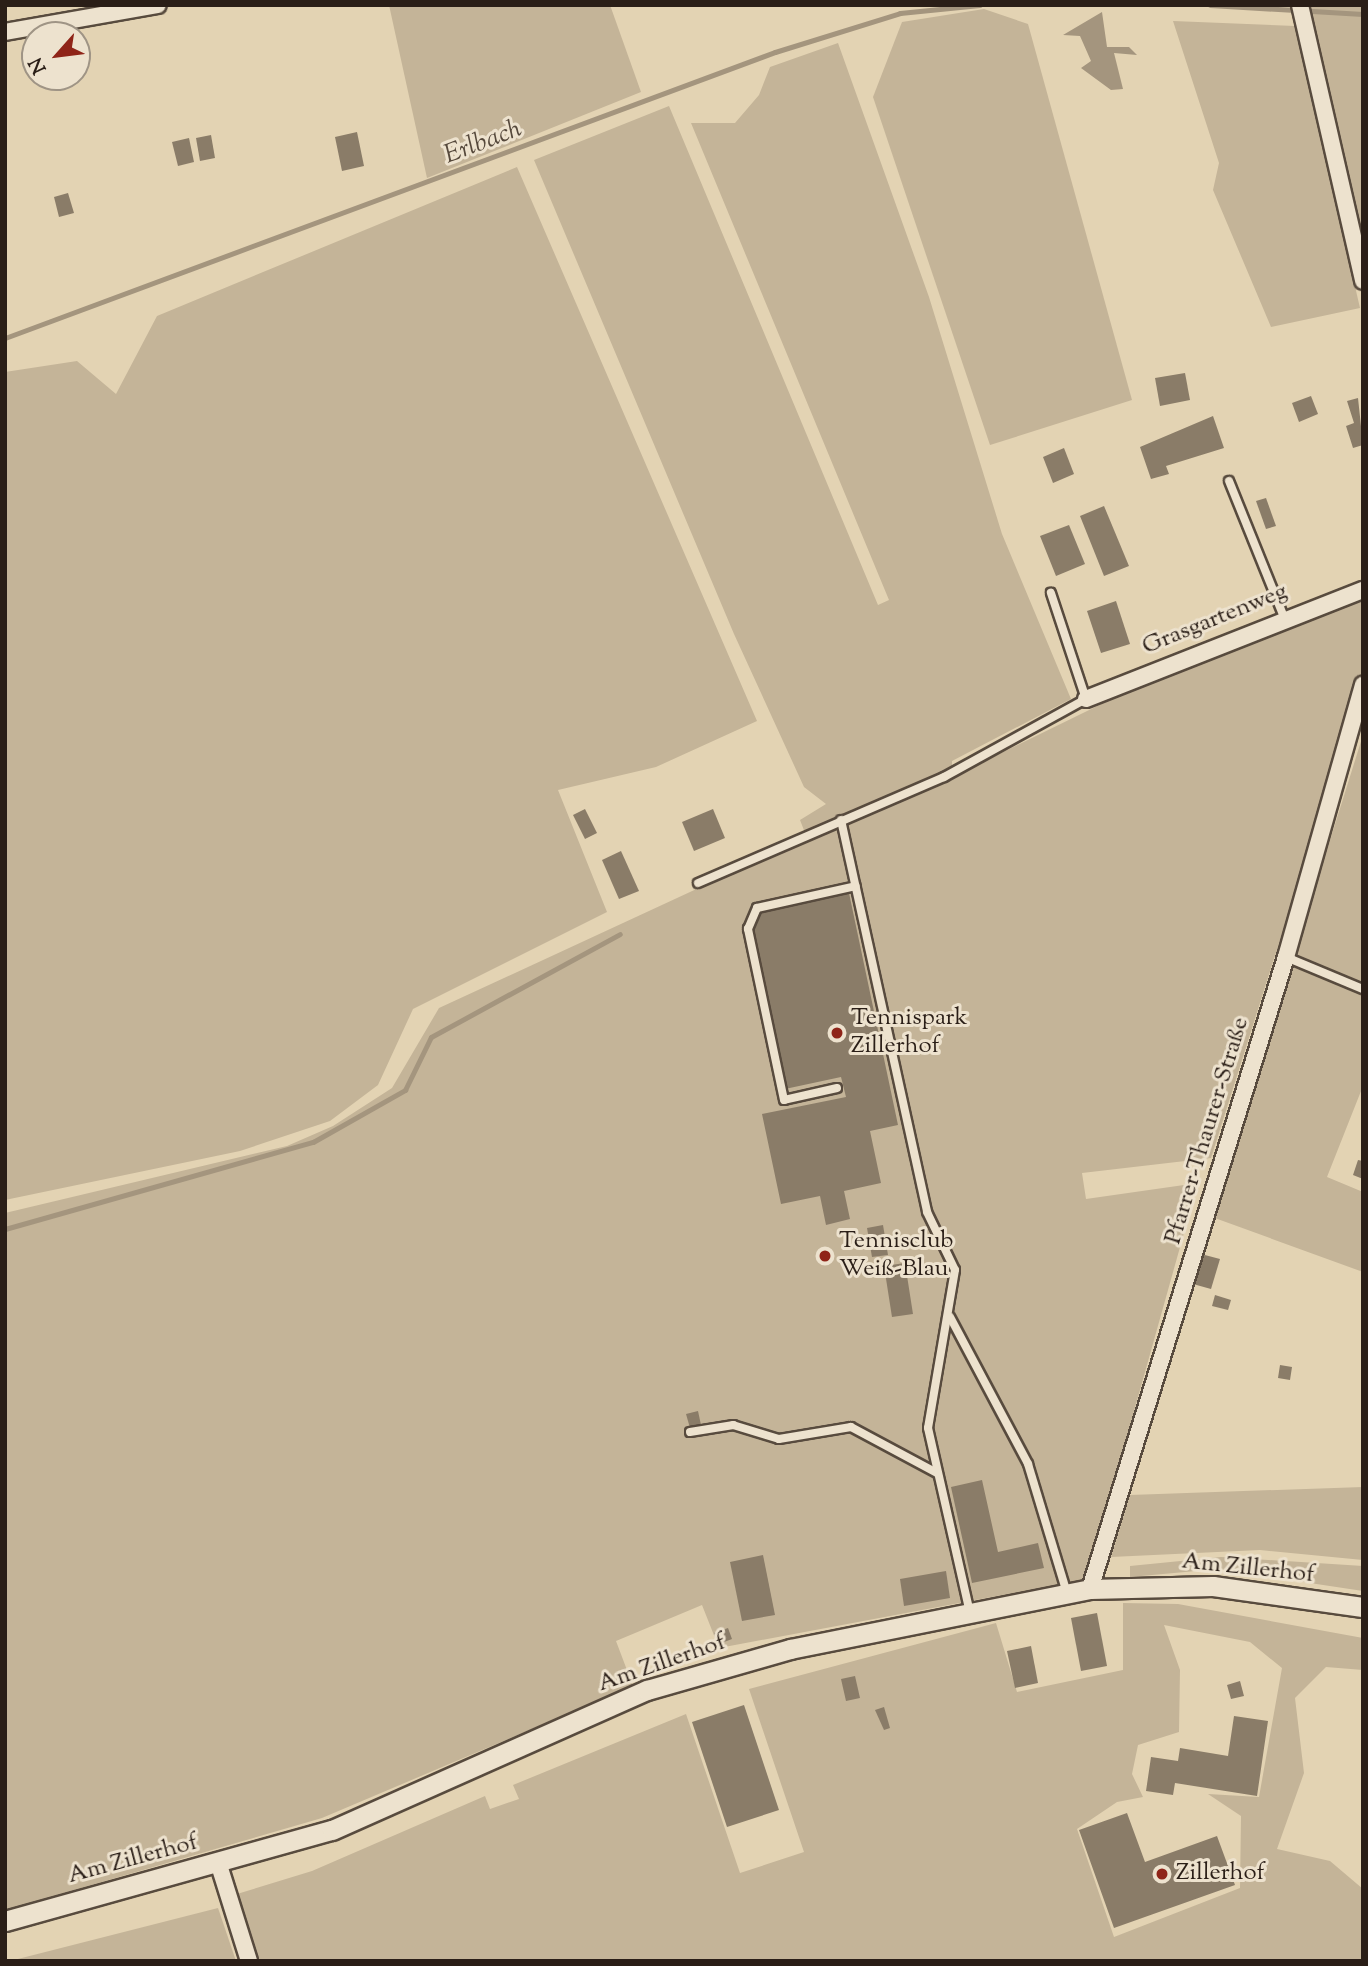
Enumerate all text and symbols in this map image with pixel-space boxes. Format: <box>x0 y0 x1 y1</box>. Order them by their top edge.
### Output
north arrow <box>21 21 91 91</box>
text: N <box>23 52 54 78</box>
water label: Erlbach <box>440 114 526 172</box>
street label: Grasgartenweg <box>1138 578 1292 662</box>
place label: Tennispark Zillerhof <box>851 1005 968 1061</box>
street label: Pfarrer-Thaurer-Straße <box>1160 1014 1256 1248</box>
marker: Tennispark Zillerhof <box>829 1025 845 1041</box>
place label: Tennisclub Weiß-Blau <box>839 1228 953 1284</box>
marker: Tennisclub Weiß-Blau <box>817 1248 833 1264</box>
street label: Am Zillerhof <box>1180 1548 1316 1590</box>
street label: Am Zillerhof <box>594 1629 730 1699</box>
street label: Am Zillerhof <box>65 1829 201 1891</box>
place label: Zillerhof <box>1176 1860 1265 1888</box>
marker: Zillerhof <box>1154 1866 1170 1882</box>

